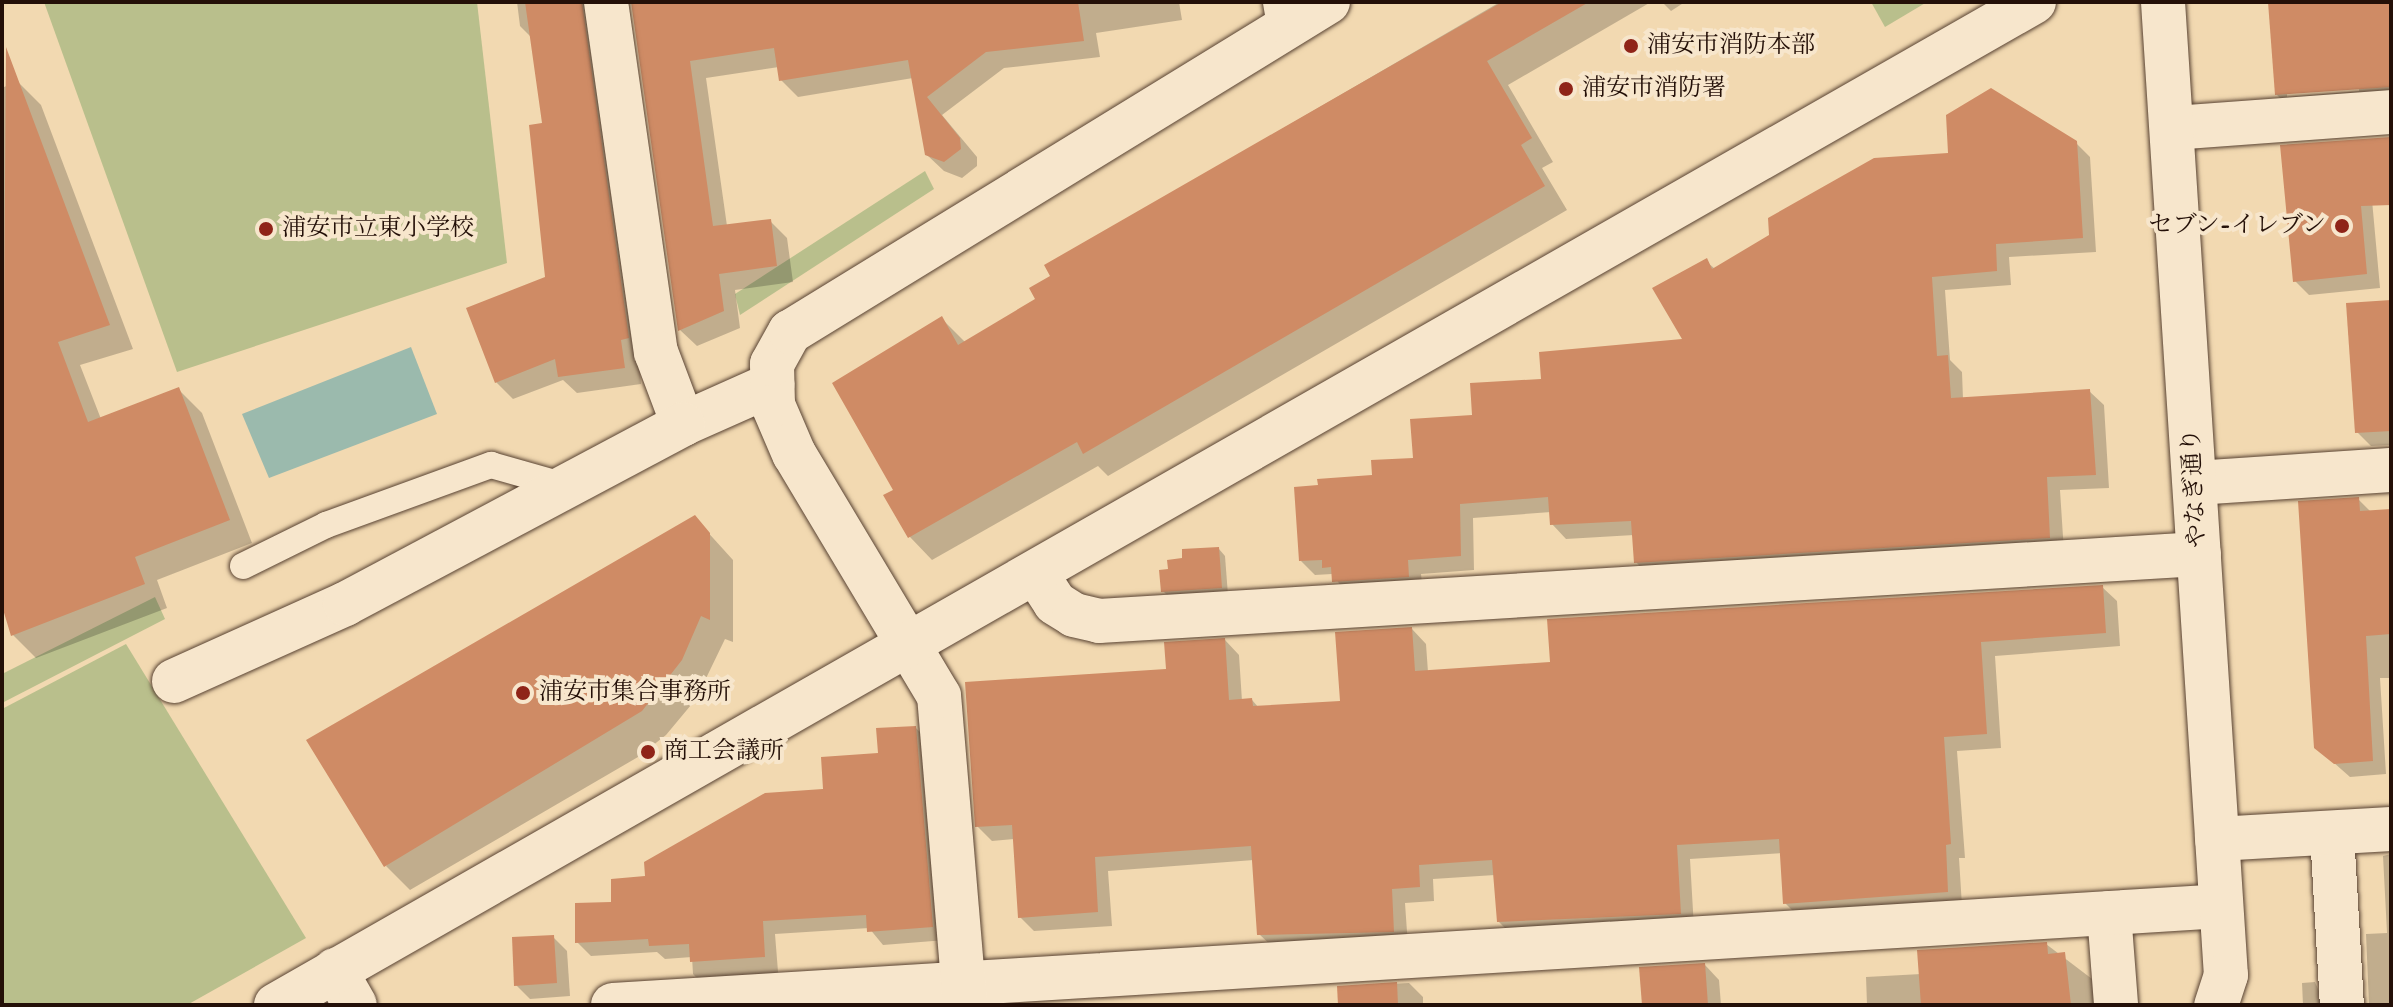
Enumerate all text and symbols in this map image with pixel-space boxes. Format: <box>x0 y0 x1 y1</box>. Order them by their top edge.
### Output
place label: 浦安市消防本部 <box>1647 32 1815 60</box>
marker: 浦安市消防本部 <box>1622 37 1640 55</box>
place label: 浦安市消防署 <box>1582 75 1726 103</box>
marker: 浦安市消防署 <box>1557 80 1575 98</box>
place label: セブン-イレブン <box>2147 212 2326 240</box>
place label: 浦安市立東小学校 <box>282 215 474 243</box>
marker: セブン-イレブン <box>2333 217 2351 235</box>
marker: 浦安市立東小学校 <box>257 220 275 238</box>
street label: やなぎ通り <box>2177 427 2213 549</box>
place label: 浦安市集合事務所 <box>539 679 731 707</box>
marker: 浦安市集合事務所 <box>514 684 532 702</box>
place label: 商工会議所 <box>664 738 784 766</box>
marker: 商工会議所 <box>639 743 657 761</box>

